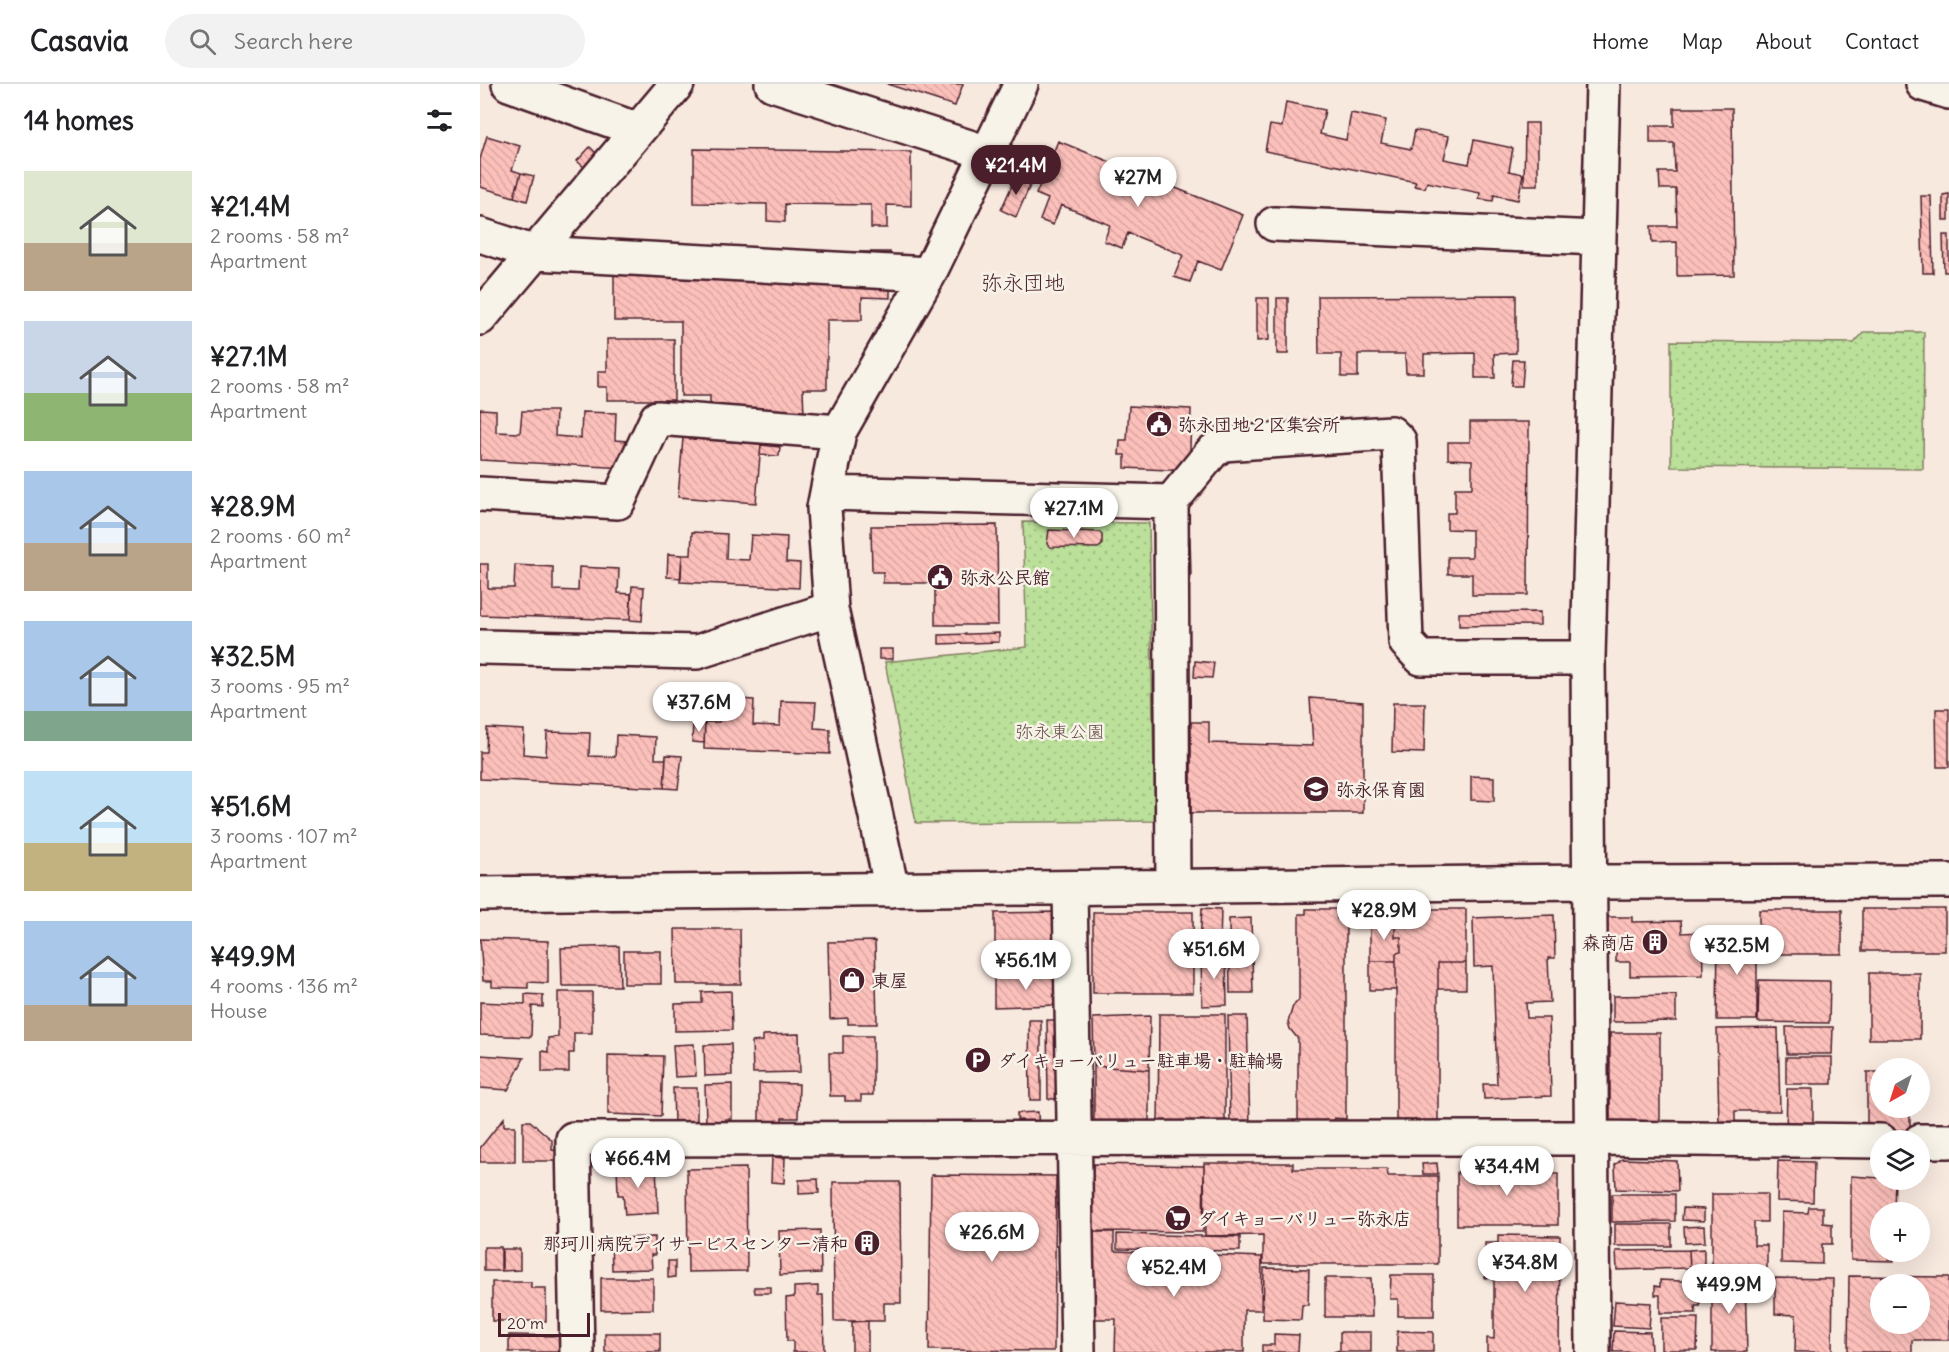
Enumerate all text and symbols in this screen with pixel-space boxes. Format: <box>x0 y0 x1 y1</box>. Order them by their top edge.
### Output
search box <box>165 14 585 68</box>
text: Casavia <box>30 23 129 59</box>
icon: search <box>186 25 219 58</box>
text: Search here <box>234 27 353 55</box>
text: Home <box>1592 28 1649 55</box>
text: Map <box>1682 28 1723 55</box>
text: About <box>1756 28 1812 55</box>
text: Contact <box>1845 28 1919 55</box>
text: 14 homes <box>24 104 134 137</box>
icon: filters <box>423 104 456 137</box>
pin: ¥21.4M <box>967 145 1065 196</box>
text: ¥21.4M <box>985 152 1047 177</box>
pin: ¥27M <box>1102 157 1174 208</box>
text: ¥27M <box>1114 164 1162 189</box>
text: ¥21.4M <box>210 190 291 223</box>
icon: home <box>72 195 144 267</box>
text: 2 rooms · 58 m² <box>210 223 350 248</box>
text: Apartment <box>210 248 307 273</box>
district label: 弥永団地 <box>981 269 1065 296</box>
text: ¥27.1M <box>210 340 288 373</box>
icon: home <box>72 345 144 417</box>
text: 2 rooms · 58 m² <box>210 373 350 398</box>
text: Apartment <box>210 398 307 423</box>
public building icon: 弥永団地２区集会所 <box>1144 409 1174 439</box>
place label: 弥永団地２区集会所 <box>1178 413 1340 436</box>
pin: ¥27.1M <box>1025 488 1123 539</box>
text: ¥28.9M <box>210 490 296 523</box>
icon: home <box>72 495 144 567</box>
text: ¥27.1M <box>1044 495 1104 520</box>
text: 2 rooms · 60 m² <box>210 523 351 548</box>
text: Apartment <box>210 548 307 573</box>
public building icon: 弥永公民館 <box>925 562 955 592</box>
place label: 弥永公民館 <box>960 566 1050 589</box>
text: ¥32.5M <box>210 640 296 673</box>
icon: home <box>72 645 144 717</box>
text: 3 rooms · 95 m² <box>210 673 350 698</box>
pin: ¥37.6M <box>650 682 748 733</box>
text: ¥37.6M <box>667 689 731 714</box>
text: Apartment <box>210 698 307 723</box>
park label: 弥永東公園 <box>1015 720 1105 743</box>
school or university icon: 弥永保育園 <box>1301 774 1331 804</box>
place label: 弥永保育園 <box>1336 778 1426 801</box>
text: ¥51.6M <box>210 790 292 823</box>
icon: home <box>72 795 144 867</box>
text: 3 rooms · 107 m² <box>210 823 358 848</box>
text: Apartment <box>210 848 307 873</box>
pin: ¥28.9M <box>1335 890 1433 941</box>
text: ¥28.9M <box>1351 897 1417 922</box>
pin: ¥32.5M <box>1688 925 1786 976</box>
building icon: 森商店 <box>1640 927 1670 957</box>
pin: ¥51.6M <box>1165 929 1263 980</box>
place label: 森商店 <box>1582 931 1636 954</box>
text: ¥32.5M <box>1704 932 1770 957</box>
text: ¥51.6M <box>1182 936 1246 961</box>
text: ¥49.9M <box>210 940 296 973</box>
pin: ¥56.1M <box>977 940 1075 991</box>
icon: home <box>72 945 144 1017</box>
text: ¥56.1M <box>995 947 1057 972</box>
shop icon: 東屋 <box>837 965 867 995</box>
place label: 東屋 <box>872 969 908 992</box>
text: 4 rooms · 136 m² <box>210 973 358 998</box>
text: House <box>210 998 267 1023</box>
parking icon: ダイキョーバリュー駐車場・駐輪場 <box>963 1045 993 1075</box>
place label: ダイキョーバリュー駐車場・駐輪場 <box>998 1049 1283 1072</box>
north arrow <box>1870 1058 1930 1118</box>
map controls <box>1870 1058 1930 1334</box>
button: layers <box>1870 1130 1930 1190</box>
pin: ¥66.4M <box>589 1138 687 1189</box>
text: ¥66.4M <box>605 1145 671 1170</box>
pin: ¥34.4M <box>1458 1146 1556 1197</box>
text: ¥34.4M <box>1474 1153 1540 1178</box>
button: + <box>1870 1202 1930 1262</box>
supermarket icon: ダイキョーバリュー弥永店 <box>1163 1203 1193 1233</box>
place label: ダイキョーバリュー弥永店 <box>1198 1207 1411 1230</box>
pin: ¥26.6M <box>943 1212 1041 1263</box>
text: ¥26.6M <box>959 1219 1025 1244</box>
building icon: 那珂川病院デイサービスセンター清和 <box>852 1228 882 1258</box>
place label: 那珂川病院デイサービスセンター清和 <box>543 1232 848 1255</box>
pin: ¥34.8M <box>1476 1242 1574 1293</box>
pin: ¥52.4M <box>1125 1247 1223 1298</box>
text: ¥34.8M <box>1492 1249 1558 1274</box>
text: ¥52.4M <box>1141 1254 1207 1279</box>
pin: ¥49.9M <box>1680 1264 1778 1315</box>
text: ¥49.9M <box>1696 1271 1762 1296</box>
button: − <box>1870 1274 1930 1334</box>
scale bar <box>498 1310 590 1338</box>
text: 20 m <box>507 1313 544 1333</box>

